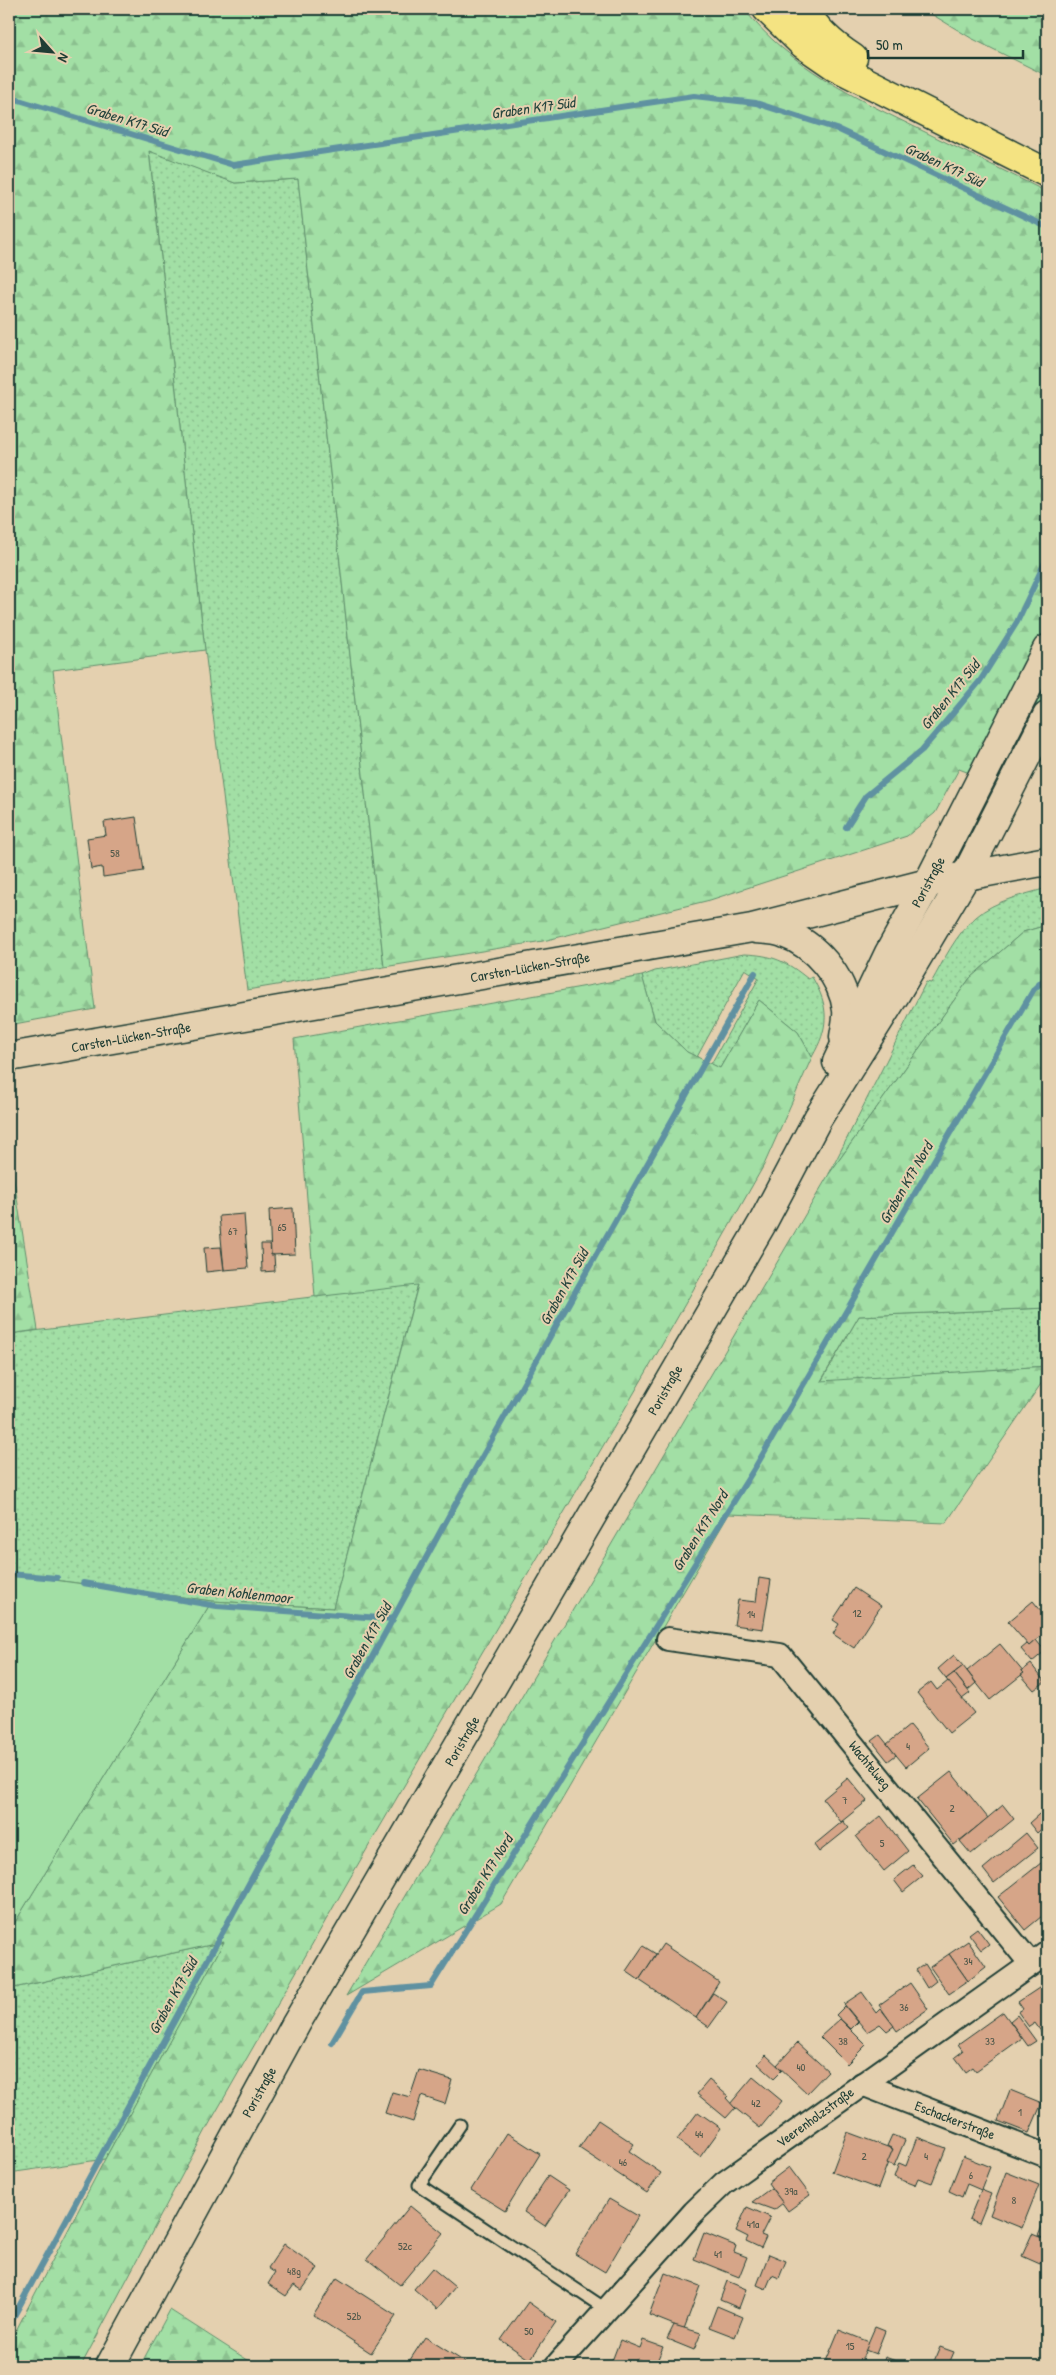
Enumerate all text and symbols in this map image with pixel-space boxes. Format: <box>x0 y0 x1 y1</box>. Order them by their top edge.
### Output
north arrow <box>28 28 78 78</box>
scale bar <box>868 28 1024 60</box>
text: 50 m <box>876 34 903 55</box>
text: N <box>54 50 74 66</box>
water label: Graben K17 Süd <box>490 91 578 124</box>
water label: Graben K17 Süd <box>84 97 172 142</box>
water label: Graben K17 Süd <box>902 137 989 193</box>
water label: Graben K17 Süd <box>915 654 986 734</box>
house number: 58 <box>110 846 120 860</box>
street label: Poristraße <box>906 853 950 911</box>
street label: Carsten-Lücken-Straße <box>469 947 592 987</box>
street label: Carsten-Lücken-Straße <box>70 1017 193 1057</box>
water label: Graben K17 Nord <box>874 1136 938 1227</box>
house number: 65 <box>277 1220 287 1234</box>
house number: 67 <box>228 1224 238 1238</box>
water label: Graben K17 Süd <box>534 1243 594 1329</box>
street label: Poristraße <box>643 1361 688 1419</box>
water label: Graben K17 Nord <box>667 1485 734 1575</box>
water label: Graben Kohlenmoor <box>185 1577 295 1609</box>
water label: Graben K17 Süd <box>337 1597 397 1683</box>
house number: 12 <box>852 1606 862 1620</box>
house number: 14 <box>747 1607 755 1621</box>
street label: Poristraße <box>440 1712 485 1770</box>
street label: Wachtelweg <box>844 1736 896 1794</box>
house number: 4 <box>906 1739 910 1753</box>
house number: 7 <box>842 1793 848 1807</box>
house number: 2 <box>949 1801 955 1815</box>
water label: Graben K17 Nord <box>452 1829 519 1919</box>
house number: 5 <box>880 1836 885 1850</box>
water label: Graben K17 Süd <box>143 1952 203 2038</box>
house number: 34 <box>963 1954 973 1968</box>
house number: 36 <box>899 2000 909 2014</box>
house number: 38 <box>838 2034 848 2048</box>
house number: 33 <box>985 2034 995 2048</box>
house number: 40 <box>796 2060 806 2074</box>
street label: Poristraße <box>237 2063 281 2121</box>
street label: Veerenholzstraße <box>772 2082 858 2152</box>
street label: Eschackerstraße <box>912 2095 998 2145</box>
house number: 42 <box>751 2096 761 2110</box>
house number: 1 <box>1018 2105 1022 2119</box>
house number: 44 <box>695 2127 703 2141</box>
house number: 2 <box>861 2149 867 2163</box>
house number: 4 <box>924 2149 928 2163</box>
house number: 46 <box>619 2155 628 2169</box>
house number: 6 <box>969 2168 974 2182</box>
house number: 39a <box>784 2184 798 2198</box>
house number: 8 <box>1012 2193 1017 2207</box>
house number: 41a <box>747 2217 760 2231</box>
house number: 52c <box>398 2239 413 2253</box>
house number: 41 <box>714 2247 722 2261</box>
house number: 48g <box>287 2264 301 2278</box>
house number: 52b <box>347 2309 362 2323</box>
house number: 50 <box>524 2324 534 2338</box>
house number: 15 <box>846 2339 855 2353</box>

